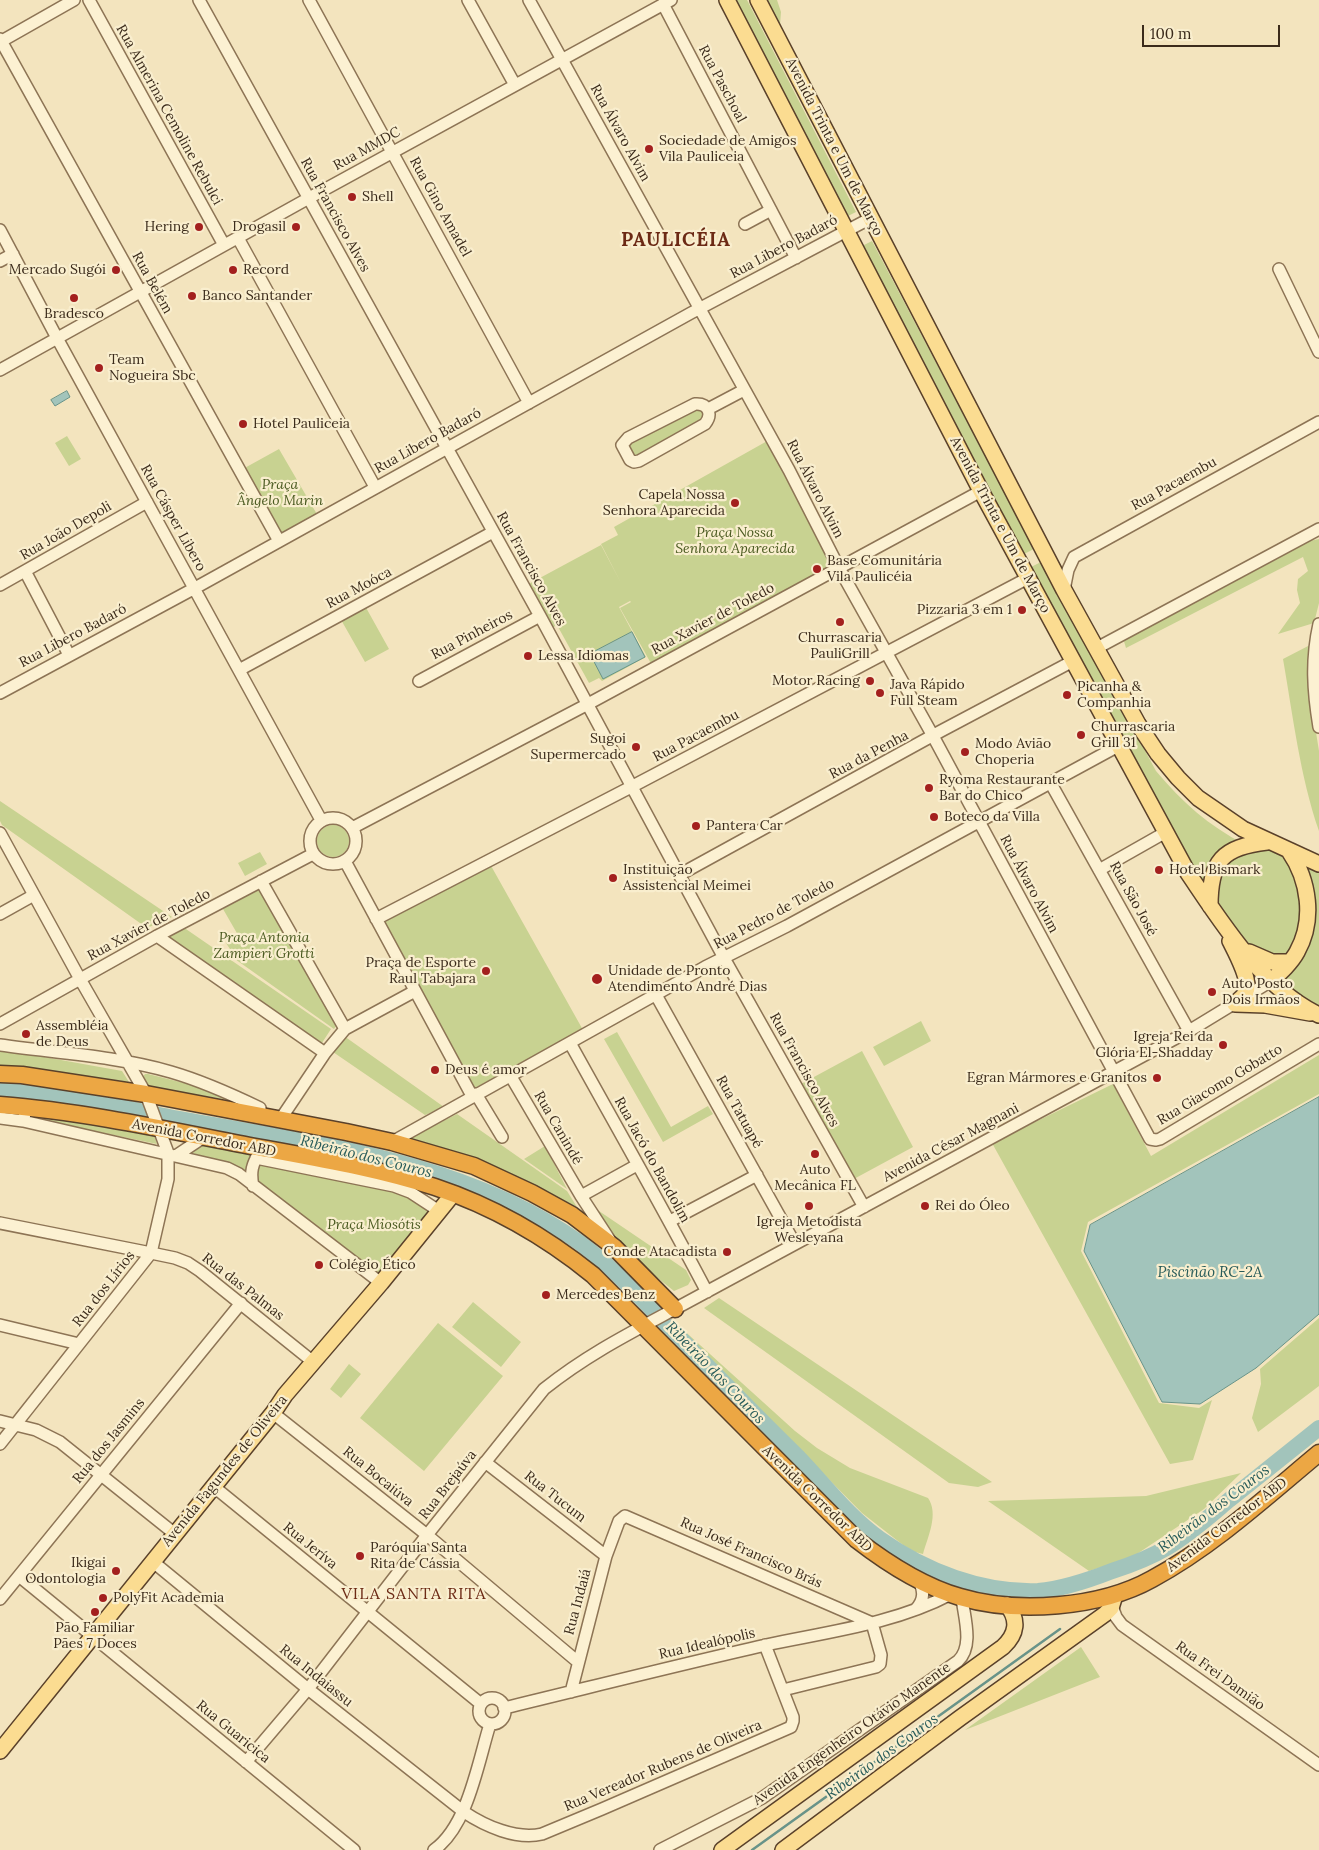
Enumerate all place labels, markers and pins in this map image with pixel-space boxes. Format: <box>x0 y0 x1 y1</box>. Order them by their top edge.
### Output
place label: Sociedade de Amigos Vila Pauliceia <box>659 133 796 166</box>
marker: Sociedade de Amigos Vila Pauliceia <box>643 143 655 155</box>
place label: Shell <box>362 189 394 205</box>
marker: Shell <box>346 191 358 203</box>
place label: Hering <box>145 219 189 235</box>
place label: Drogasil <box>232 219 286 235</box>
marker: Hering <box>193 221 205 233</box>
marker: Drogasil <box>290 221 302 233</box>
place label: Mercado Sugói <box>9 262 106 278</box>
place label: Record <box>243 262 289 278</box>
marker: Mercado Sugói <box>110 264 122 276</box>
marker: Record <box>227 264 239 276</box>
place label: Banco Santander <box>202 288 312 304</box>
marker: Banco Santander <box>186 290 198 302</box>
marker: Bradesco <box>68 292 80 304</box>
place label: Bradesco <box>44 306 104 322</box>
place label: Team Nogueira Sbc <box>109 352 196 384</box>
marker: Team Nogueira Sbc <box>93 362 105 374</box>
place label: Hotel Pauliceia <box>253 416 350 432</box>
marker: Hotel Pauliceia <box>237 418 249 430</box>
place label: Capela Nossa Senhora Aparecida <box>603 487 725 520</box>
marker: Capela Nossa Senhora Aparecida <box>729 497 741 509</box>
place label: Base Comunitária Vila Paulicéia <box>827 553 942 586</box>
marker: Base Comunitária Vila Paulicéia <box>811 563 823 575</box>
place label: Pizzaria 3 em 1 <box>917 602 1012 618</box>
marker: Pizzaria 3 em 1 <box>1016 604 1028 616</box>
marker: Churrascaria PauliGrill <box>834 616 846 628</box>
place label: Churrascaria PauliGrill <box>798 630 882 662</box>
place label: Lessa Idiomas <box>538 648 629 664</box>
marker: Lessa Idiomas <box>522 650 534 662</box>
place label: Motor Racing <box>772 673 860 689</box>
marker: Motor Racing <box>864 675 876 687</box>
place label: Java Rápido Full Steam <box>890 677 965 710</box>
place label: Picanha & Companhia <box>1077 679 1151 712</box>
marker: Java Rápido Full Steam <box>874 687 886 699</box>
marker: Picanha & Companhia <box>1061 689 1073 701</box>
place label: Churrascaria Grill 31 <box>1091 719 1175 752</box>
marker: Churrascaria Grill 31 <box>1075 729 1087 741</box>
place label: Sugoi Supermercado <box>531 731 626 764</box>
place label: Modo Avião Choperia <box>975 736 1051 769</box>
marker: Sugoi Supermercado <box>630 741 642 753</box>
marker: Modo Avião Choperia <box>959 746 971 758</box>
place label: Ryoma Restaurante Bar do Chico <box>939 772 1065 804</box>
marker: Ryoma Restaurante Bar do Chico <box>923 782 935 794</box>
place label: Boteco da Villa <box>944 809 1040 825</box>
marker: Boteco da Villa <box>928 811 940 823</box>
place label: Pantera Car <box>706 818 783 834</box>
marker: Pantera Car <box>690 820 702 832</box>
place label: Instituição Assistencial Meimei <box>623 862 751 894</box>
place label: Hotel Bismark <box>1169 862 1261 878</box>
marker: Hotel Bismark <box>1153 864 1165 876</box>
marker: Instituição Assistencial Meimei <box>607 872 619 884</box>
place label: Praça de Esporte Raul Tabajara <box>365 955 476 988</box>
place label: Unidade de Pronto Atendimento André Dias <box>608 963 767 996</box>
marker: Praça de Esporte Raul Tabajara <box>480 965 492 977</box>
marker: Unidade de Pronto Atendimento André Dias <box>590 972 604 986</box>
place label: Auto Posto Dois Irmãos <box>1222 976 1300 1009</box>
marker: Auto Posto Dois Irmãos <box>1206 986 1218 998</box>
place label: Assembléia de Deus <box>36 1018 109 1050</box>
marker: Assembléia de Deus <box>20 1028 32 1040</box>
place label: Igreja Rei da Glória El-Shadday <box>1096 1029 1213 1062</box>
marker: Igreja Rei da Glória El-Shadday <box>1217 1039 1229 1051</box>
place label: Deus é amor <box>445 1062 527 1078</box>
marker: Deus é amor <box>429 1064 441 1076</box>
place label: Egran Mármores e Granitos <box>967 1070 1147 1086</box>
marker: Egran Mármores e Granitos <box>1151 1072 1163 1084</box>
marker: Auto Mecânica FL <box>809 1148 821 1160</box>
place label: Auto Mecânica FL <box>774 1162 856 1194</box>
place label: Rei do Óleo <box>935 1198 1010 1214</box>
marker: Igreja Metodista Wesleyana <box>803 1200 815 1212</box>
marker: Rei do Óleo <box>919 1200 931 1212</box>
place label: Igreja Metodista Wesleyana <box>756 1214 862 1246</box>
place label: Conde Atacadista <box>604 1244 717 1260</box>
marker: Conde Atacadista <box>721 1246 733 1258</box>
place label: Colégio Ético <box>329 1257 416 1273</box>
marker: Colégio Ético <box>313 1259 325 1271</box>
place label: Mercedes Benz <box>556 1287 655 1303</box>
marker: Mercedes Benz <box>540 1289 552 1301</box>
place label: Paróquia Santa Rita de Cássia <box>370 1540 467 1572</box>
marker: Paróquia Santa Rita de Cássia <box>354 1550 366 1562</box>
place label: Ikigai Odontologia <box>25 1555 106 1588</box>
marker: Ikigai Odontologia <box>110 1565 122 1577</box>
place label: PolyFit Academia <box>113 1590 224 1606</box>
marker: PolyFit Academia <box>97 1592 109 1604</box>
marker: Pão Familiar Pães 7 Doces <box>89 1606 101 1618</box>
place label: Pão Familiar Pães 7 Doces <box>53 1620 137 1652</box>

